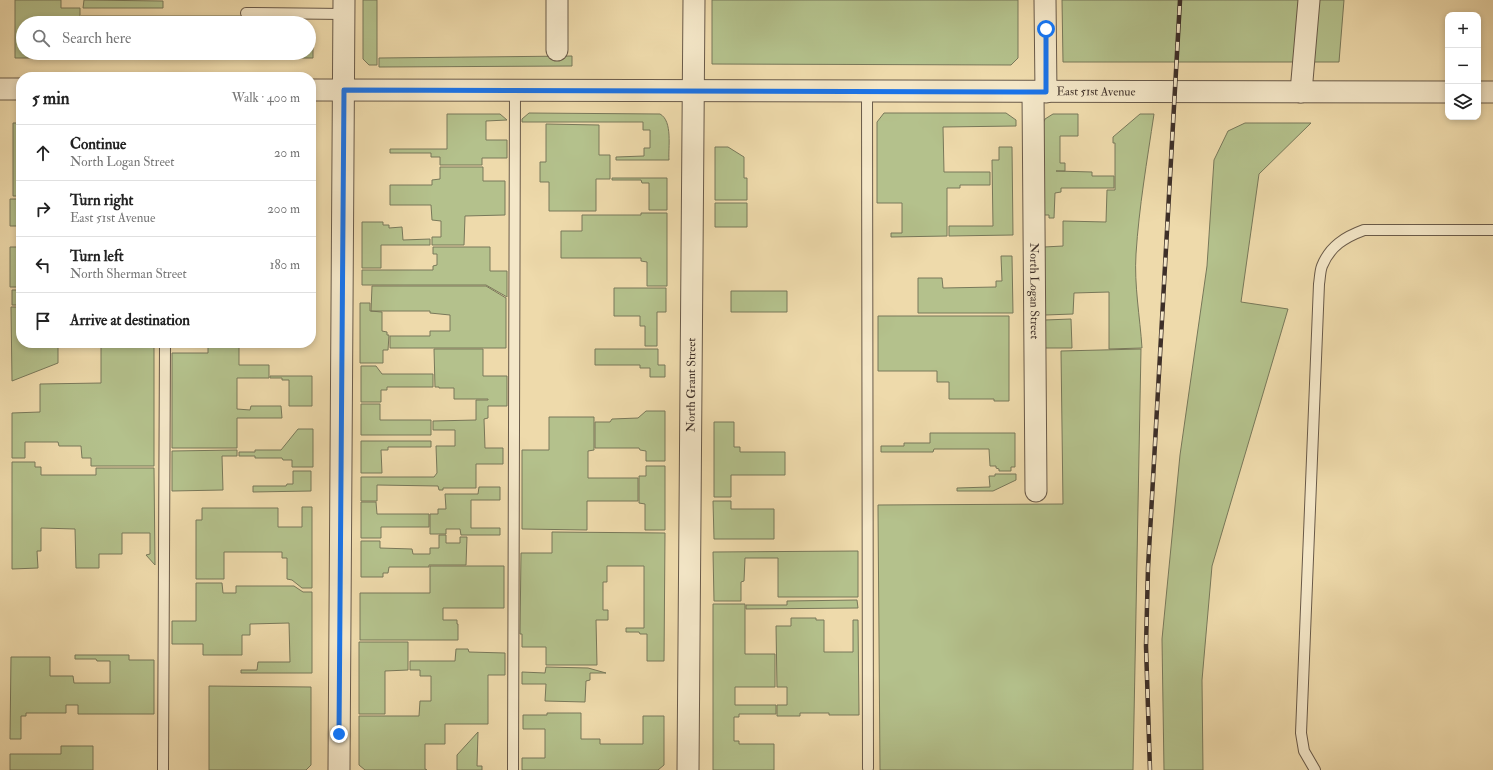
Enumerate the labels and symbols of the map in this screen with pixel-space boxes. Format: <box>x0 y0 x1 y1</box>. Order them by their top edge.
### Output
route start <box>1037 20 1055 38</box>
street label: East 51st Avenue <box>1056 84 1136 99</box>
street label: North Logan Street <box>1027 243 1042 339</box>
street label: North Grant Street <box>683 338 699 432</box>
route end <box>330 725 348 743</box>

